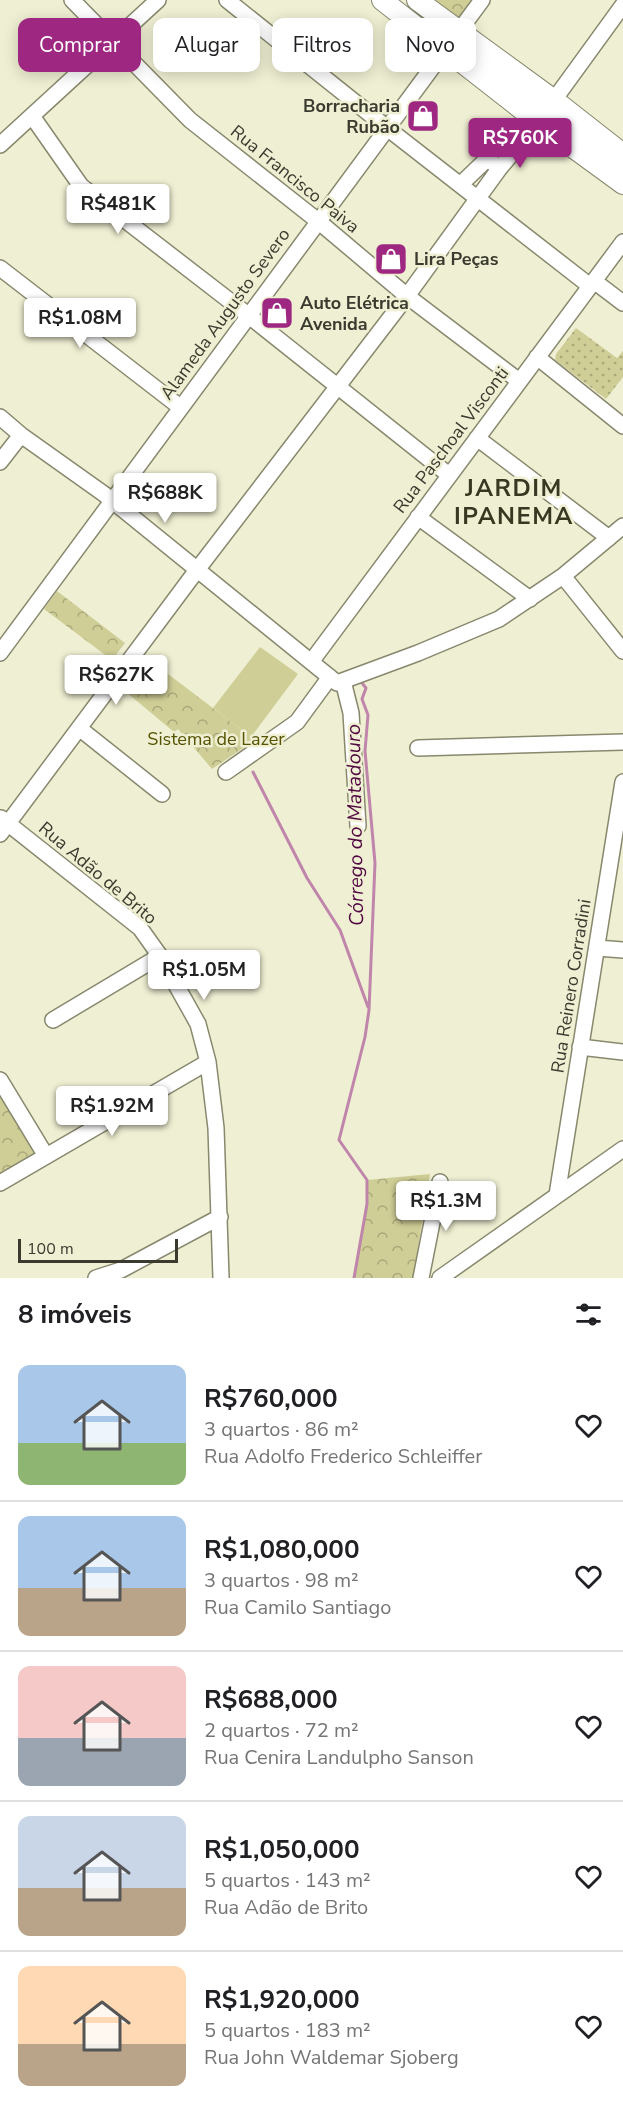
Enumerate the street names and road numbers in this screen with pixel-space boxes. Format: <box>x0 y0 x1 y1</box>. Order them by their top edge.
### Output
street label: Rua Francisco Paiva <box>226 120 364 238</box>
street label: Alameda Augusto Severo <box>155 223 295 405</box>
street label: Rua Paschoal Visconti <box>388 362 514 518</box>
street label: Rua Adão de Brito <box>34 816 162 930</box>
street label: Rua Reinero Corradini <box>545 897 597 1075</box>

